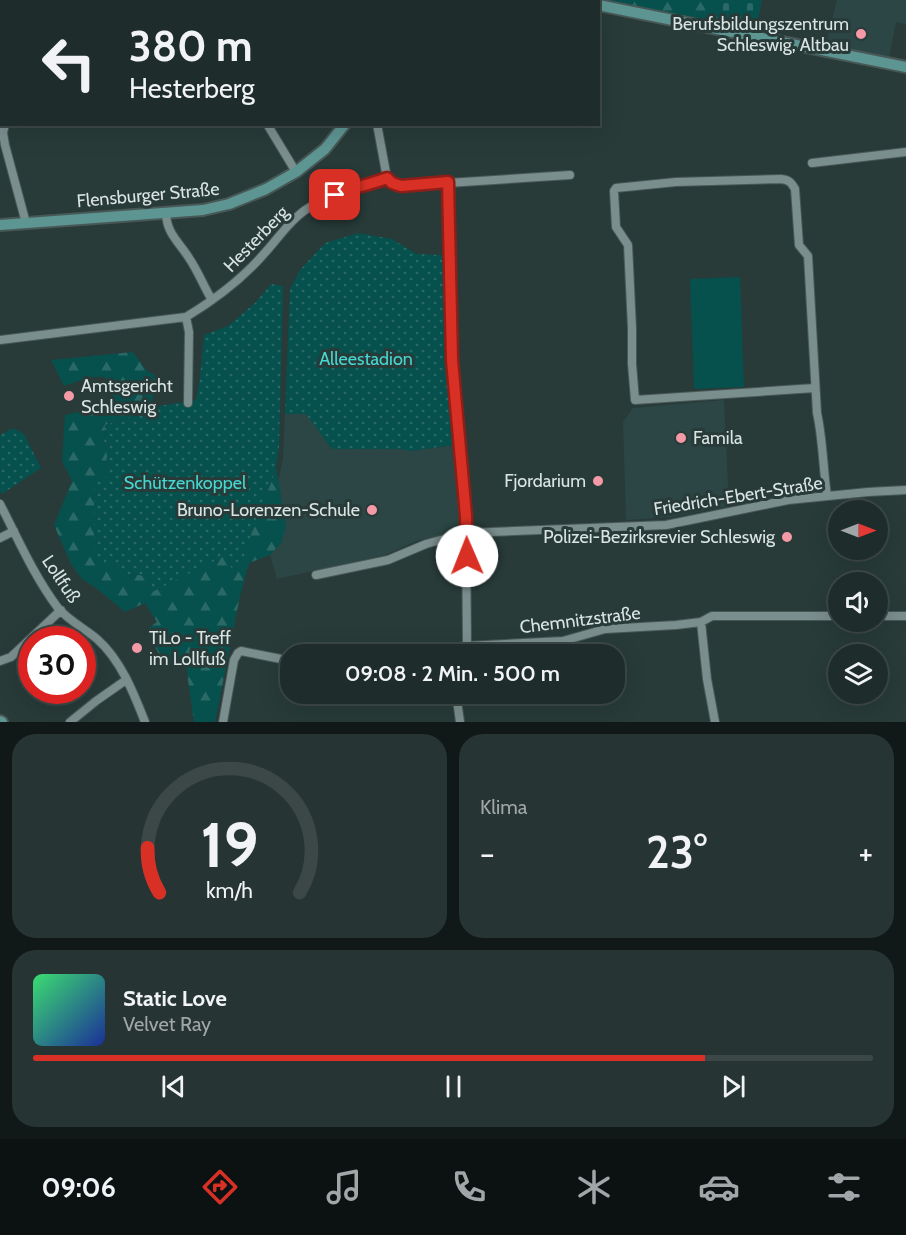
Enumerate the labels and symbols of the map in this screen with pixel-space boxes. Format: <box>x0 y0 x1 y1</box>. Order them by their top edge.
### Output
place label: Berufsbildungszentrum Schleswig, Altbau <box>672 13 849 56</box>
marker: Berufsbildungszentrum Schleswig, Altbau <box>854 27 868 41</box>
pin <box>309 169 360 220</box>
street label: Flensburger Straße <box>76 178 220 212</box>
street label: Hesterberg <box>219 200 294 277</box>
park label: Alleestadion <box>319 348 413 370</box>
place label: Amtsgericht Schleswig <box>81 375 173 418</box>
marker: Amtsgericht Schleswig <box>62 389 76 403</box>
place label: Famila <box>693 427 743 449</box>
marker: Famila <box>674 431 688 445</box>
place label: Fjordarium <box>504 470 586 492</box>
park label: Schützenkoppel <box>124 472 247 494</box>
street label: Friedrich-Ebert-Straße <box>652 472 824 520</box>
marker: Fjordarium <box>591 474 605 488</box>
place label: Bruno-Lorenzen-Schule <box>177 499 360 521</box>
north arrow <box>828 500 888 560</box>
marker: Bruno-Lorenzen-Schule <box>365 503 379 517</box>
position arrow <box>435 524 499 588</box>
place label: Polizei-Bezirksrevier Schleswig <box>543 526 776 548</box>
marker: Polizei-Bezirksrevier Schleswig <box>780 530 794 544</box>
street label: Lollfuß <box>37 551 85 607</box>
street label: Chemnitzstraße <box>518 602 642 638</box>
speed limit sign: 30 <box>18 626 96 704</box>
place label: TiLo - Treff im Lollfuß <box>149 627 231 670</box>
marker: TiLo - Treff im Lollfuß <box>130 641 144 655</box>

